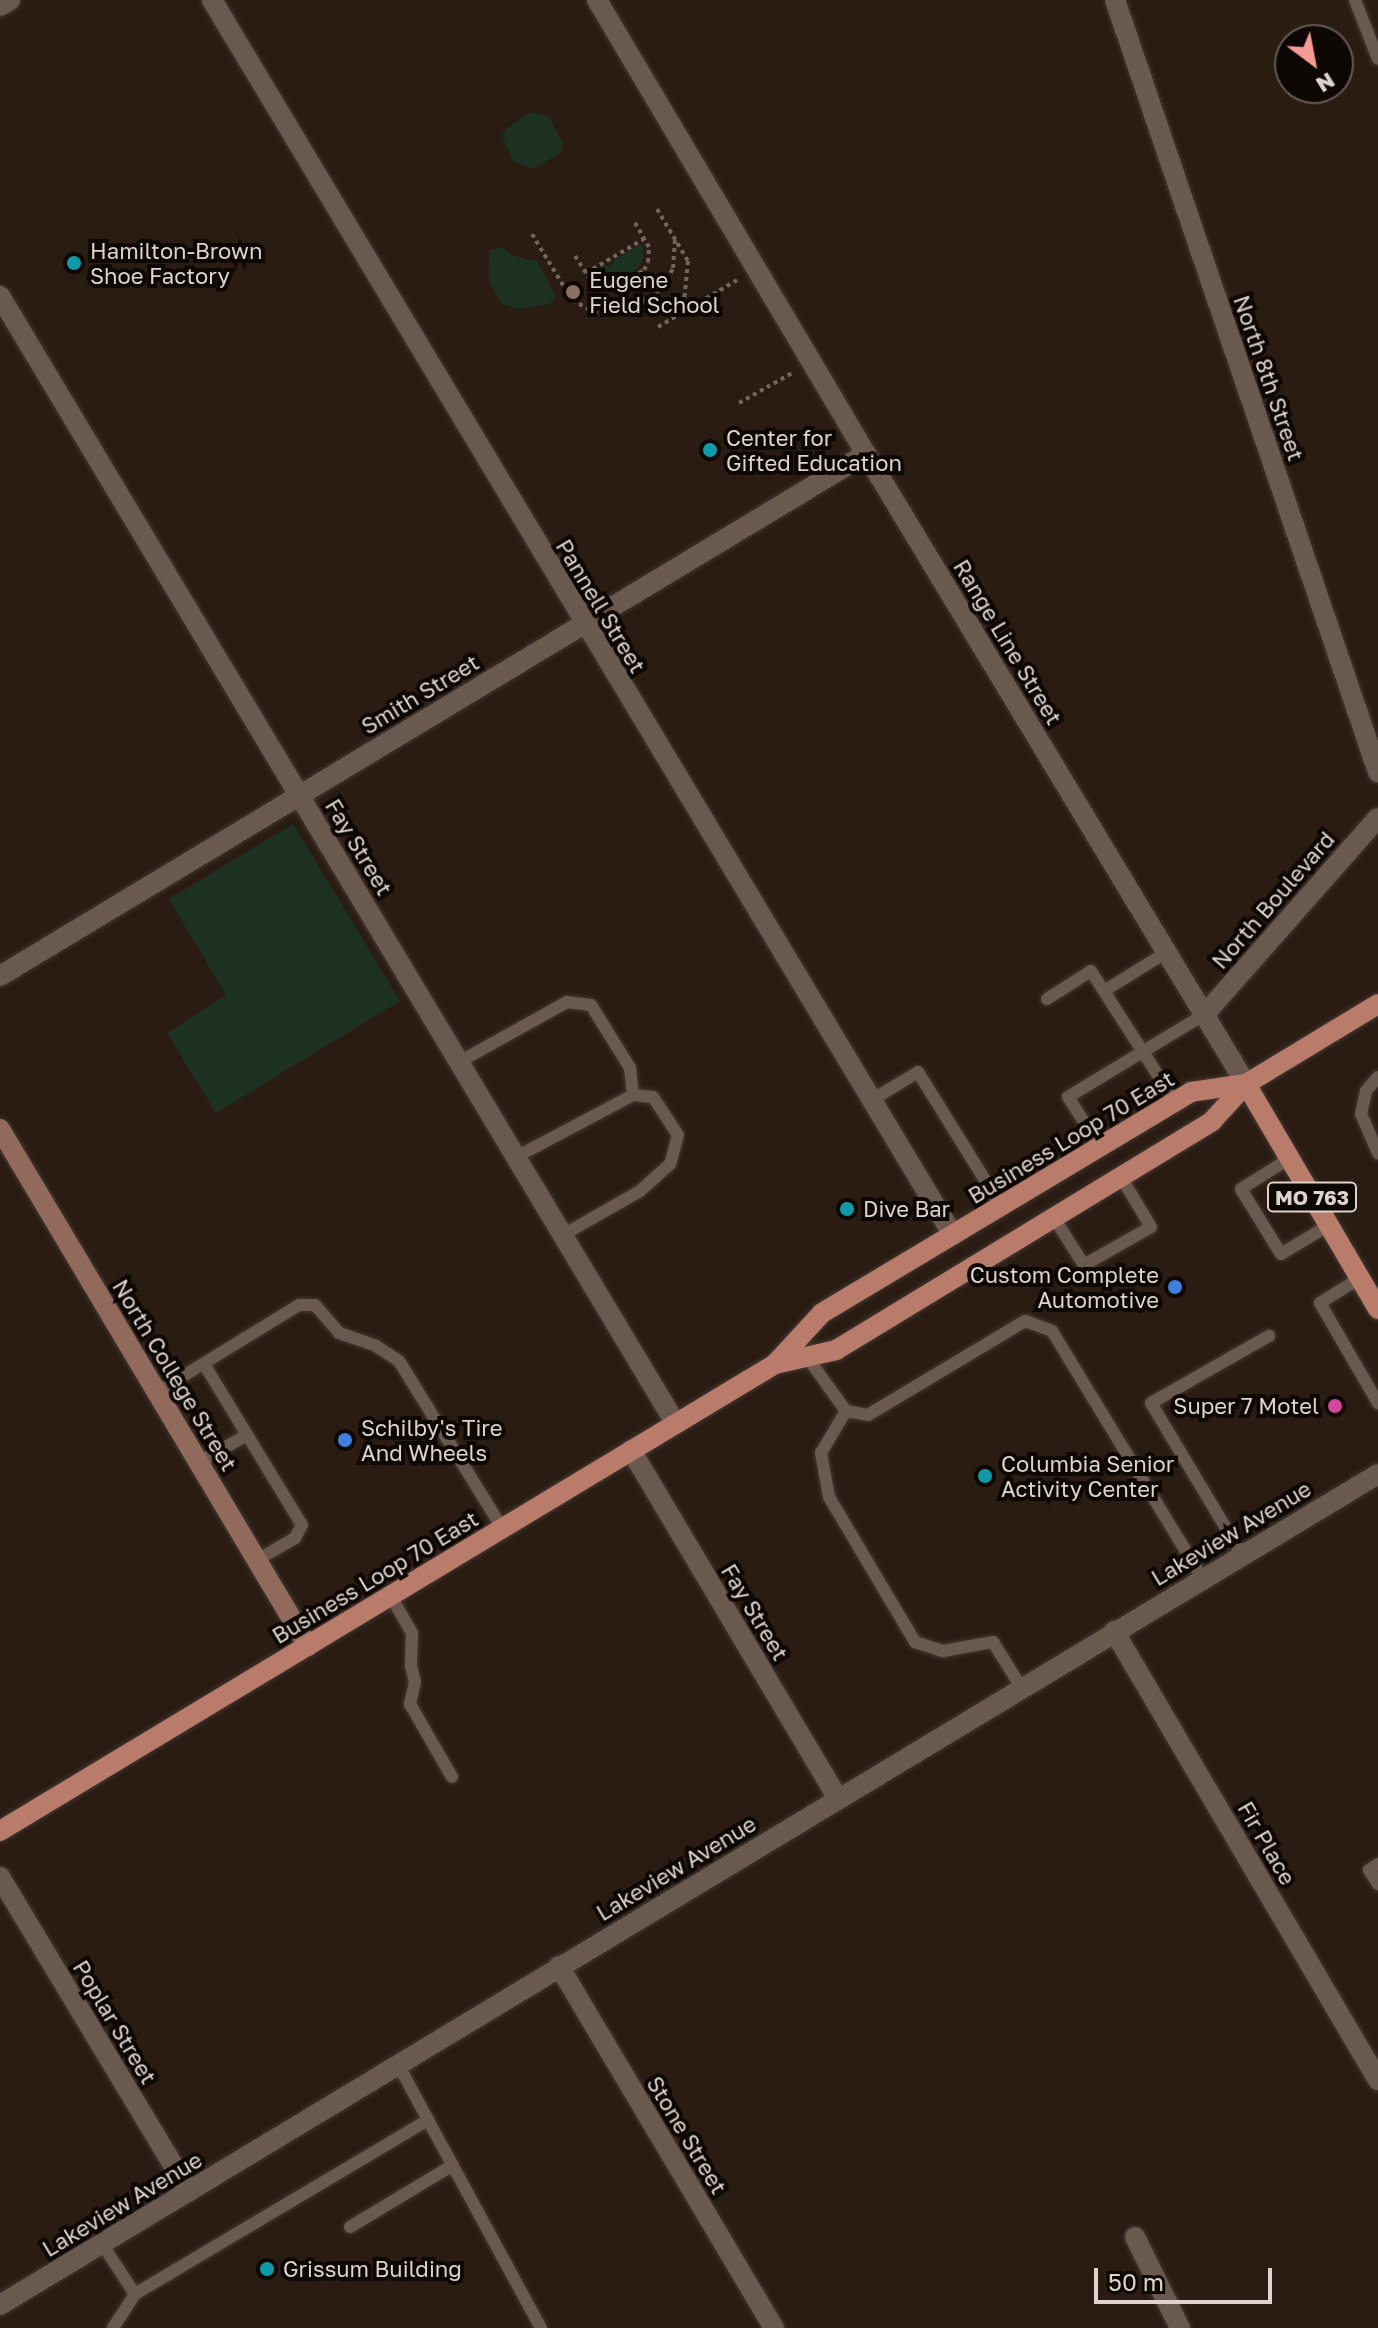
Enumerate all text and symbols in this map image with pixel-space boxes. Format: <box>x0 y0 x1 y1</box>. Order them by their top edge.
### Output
north arrow <box>1274 24 1354 104</box>
text: N <box>1312 67 1340 99</box>
place label: Hamilton-Brown Shoe Factory <box>90 237 262 288</box>
marker: Hamilton-Brown Shoe Factory <box>65 254 83 272</box>
place label: Eugene Field School <box>589 266 720 318</box>
marker: Eugene Field School <box>564 283 582 301</box>
street label: North 8th Street <box>1228 292 1310 464</box>
place label: Center for Gifted Education <box>726 424 902 476</box>
marker: Center for Gifted Education <box>701 441 719 459</box>
street label: Pannell Street <box>551 534 651 678</box>
street label: Range Line Street <box>948 555 1068 729</box>
street label: Smith Street <box>356 649 484 739</box>
street label: Fay Street <box>320 794 398 900</box>
street label: North Boulevard <box>1206 826 1340 974</box>
street label: Business Loop 70 East <box>963 1065 1179 1209</box>
road number: MO 763 <box>1266 1181 1358 1213</box>
place label: Dive Bar <box>863 1196 950 1222</box>
marker: Dive Bar <box>838 1200 856 1218</box>
place label: Custom Complete Automotive <box>970 1261 1159 1312</box>
street label: North College Street <box>107 1275 243 1475</box>
marker: Custom Complete Automotive <box>1166 1278 1184 1296</box>
place label: Super 7 Motel <box>1173 1393 1319 1419</box>
marker: Super 7 Motel <box>1326 1397 1344 1415</box>
place label: Schilby's Tire And Wheels <box>361 1414 502 1466</box>
marker: Schilby's Tire And Wheels <box>336 1431 354 1449</box>
place label: Columbia Senior Activity Center <box>1001 1450 1174 1502</box>
marker: Columbia Senior Activity Center <box>976 1467 994 1485</box>
street label: Lakeview Avenue <box>1147 1475 1315 1591</box>
street label: Business Loop 70 East <box>267 1505 483 1649</box>
street label: Fay Street <box>716 1559 794 1665</box>
street label: Fir Place <box>1233 1797 1301 1889</box>
street label: Lakeview Avenue <box>592 1810 760 1926</box>
street label: Poplar Street <box>68 1955 162 2089</box>
street label: Stone Street <box>642 2071 732 2199</box>
street label: Lakeview Avenue <box>38 2146 206 2262</box>
scale bar <box>1098 2252 1276 2302</box>
place label: Grissum Building <box>283 2256 462 2282</box>
marker: Grissum Building <box>258 2260 276 2278</box>
text: 50 m <box>1108 2267 1164 2296</box>

